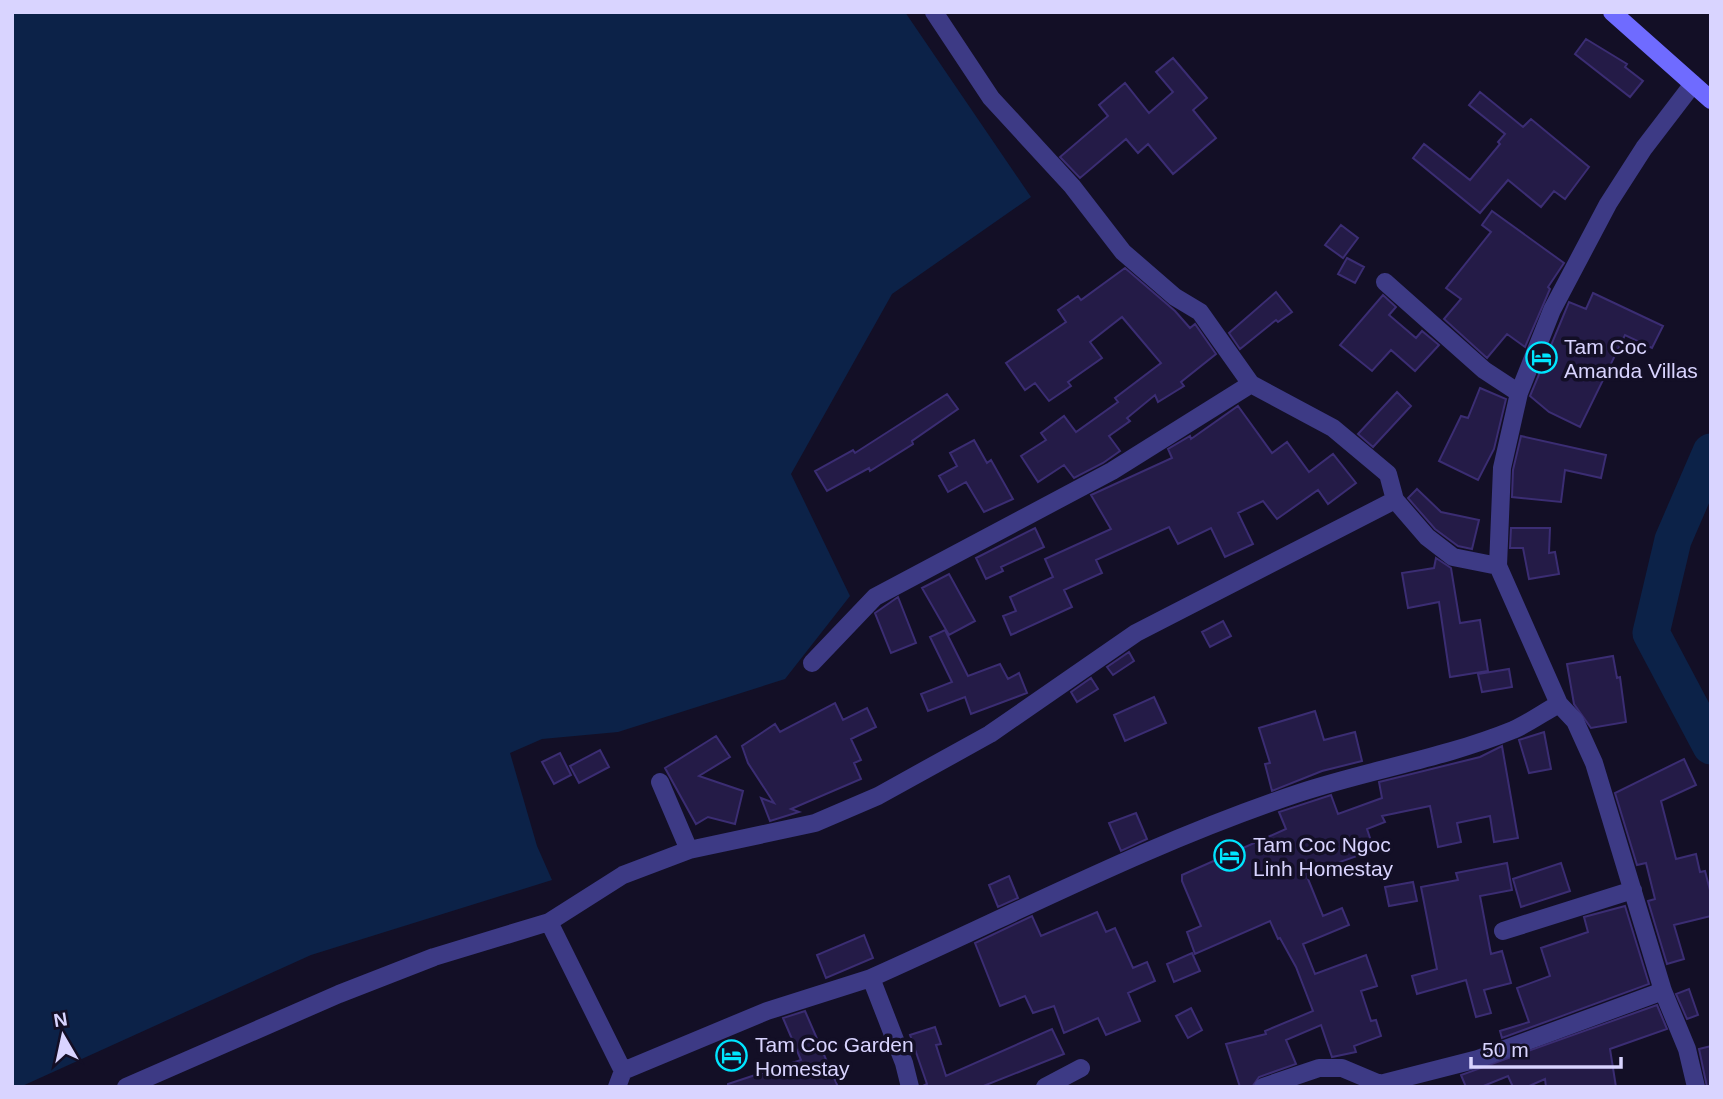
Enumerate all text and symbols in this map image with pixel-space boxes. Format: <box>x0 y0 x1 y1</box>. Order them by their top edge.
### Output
place label: Tam Coc Amanda Villas <box>1564 335 1698 382</box>
hotel icon: Tam Coc Amanda Villas <box>1524 341 1558 375</box>
place label: Tam Coc Ngoc Linh Homestay <box>1253 833 1394 880</box>
hotel icon: Tam Coc Ngoc Linh Homestay <box>1213 839 1247 873</box>
north arrow <box>28 1001 98 1071</box>
text: N <box>52 1008 69 1031</box>
scale bar <box>1471 1026 1622 1070</box>
place label: Tam Coc Garden Homestay <box>755 1033 914 1080</box>
text: 50 m <box>1482 1038 1529 1061</box>
hotel icon: Tam Coc Garden Homestay <box>715 1039 749 1073</box>

